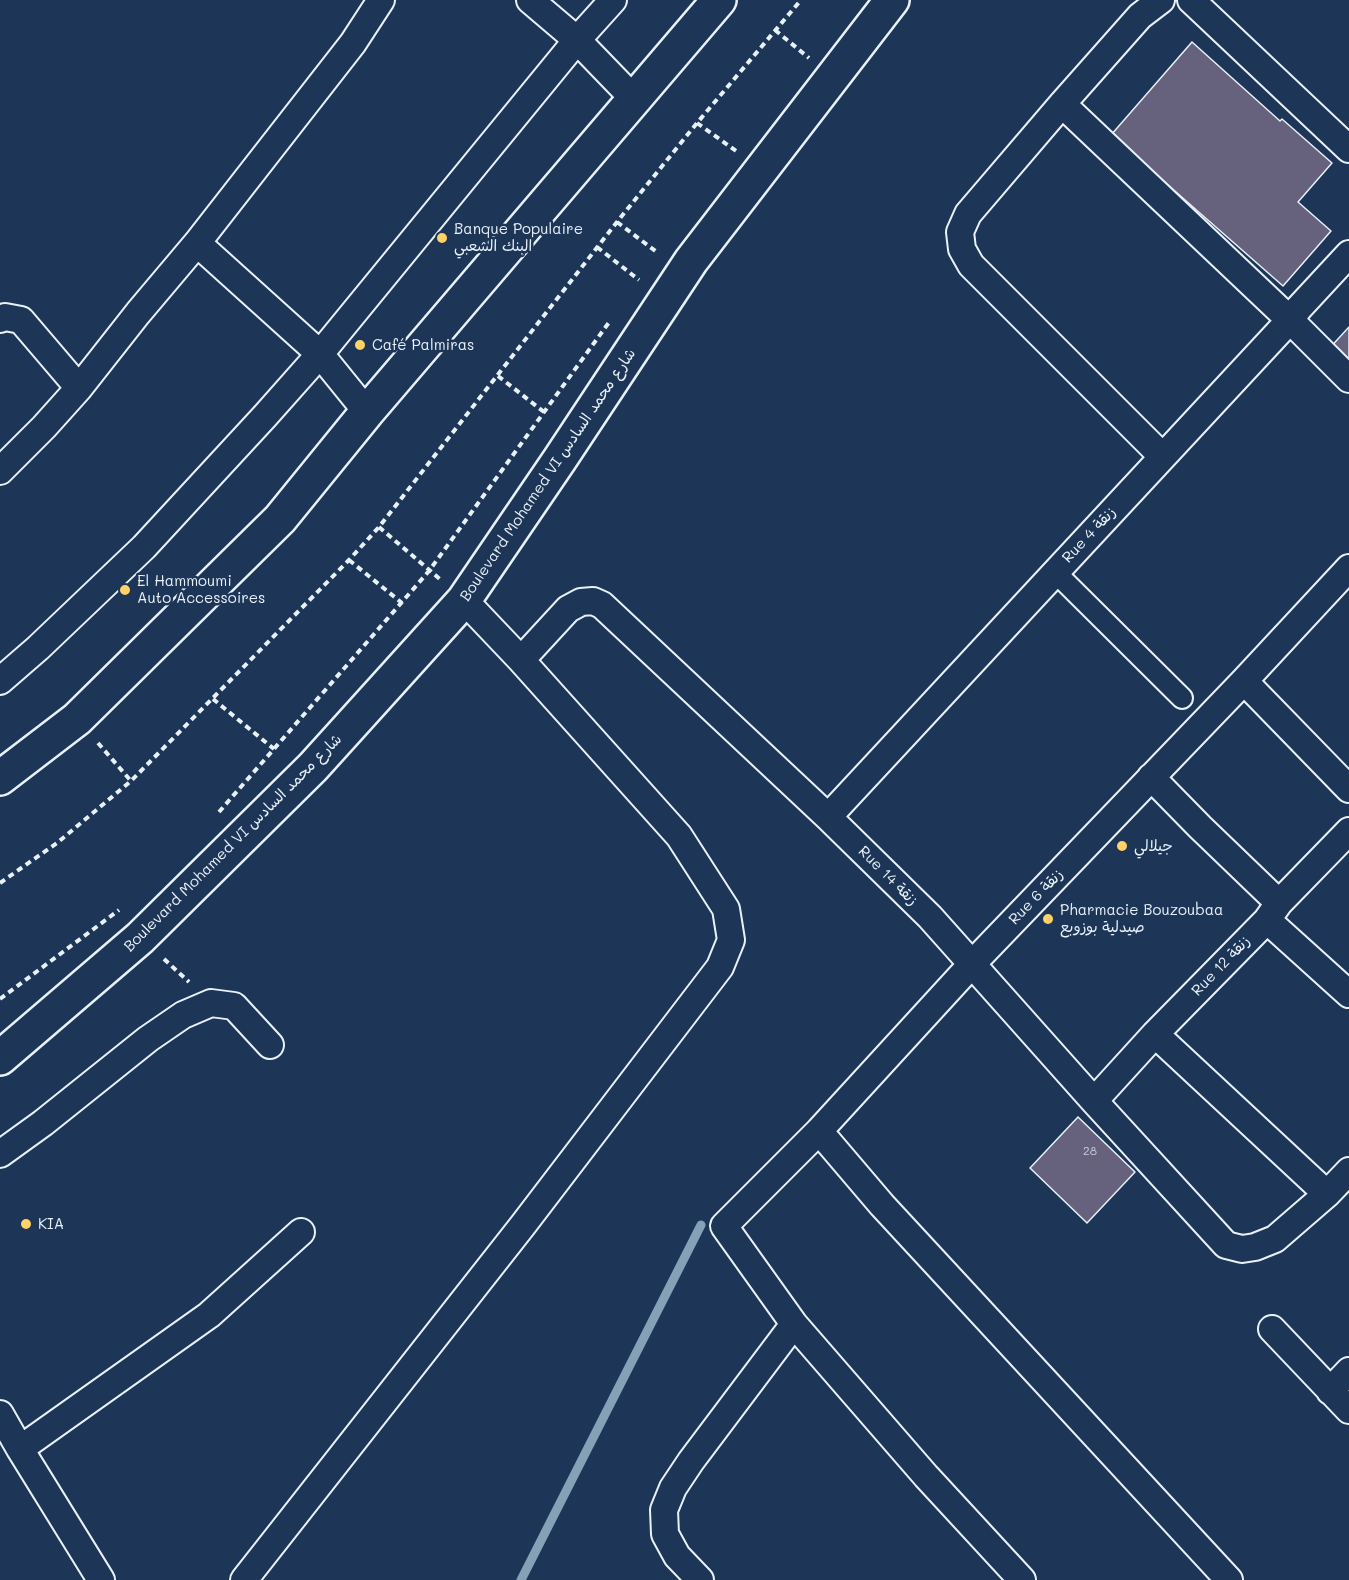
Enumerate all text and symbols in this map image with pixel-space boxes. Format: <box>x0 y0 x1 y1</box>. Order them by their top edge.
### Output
place label: Banque Populaire البنك الشعبي <box>454 220 583 255</box>
marker: Banque Populaire البنك الشعبي <box>435 231 449 245</box>
place label: Café Palmiras <box>372 336 474 354</box>
marker: Café Palmiras <box>353 338 367 352</box>
street label: Boulevard Mohamed VI شارع محمد السادس <box>456 345 640 605</box>
street label: Rue 4 زنقة <box>1059 503 1119 567</box>
place label: El Hammoumi Auto Accessoires <box>137 572 265 607</box>
marker: El Hammoumi Auto Accessoires <box>118 583 132 597</box>
street label: Boulevard Mohamed VI شارع محمد السادس <box>120 730 346 956</box>
place label: جيلالي <box>1134 837 1173 855</box>
marker: جيلالي <box>1115 839 1129 853</box>
street label: Rue 14 زنقة <box>854 842 922 910</box>
street label: Rue 6 زنقة <box>1005 865 1067 929</box>
place label: Pharmacie Bouzoubaa صيدلية بوزوبع <box>1060 901 1223 936</box>
marker: Pharmacie Bouzoubaa صيدلية بوزوبع <box>1041 912 1055 926</box>
street label: Rue 12 زنقة <box>1188 932 1254 1000</box>
house number: 28 <box>1083 1144 1097 1158</box>
place label: KIA <box>38 1215 64 1233</box>
marker: KIA <box>19 1217 33 1231</box>

